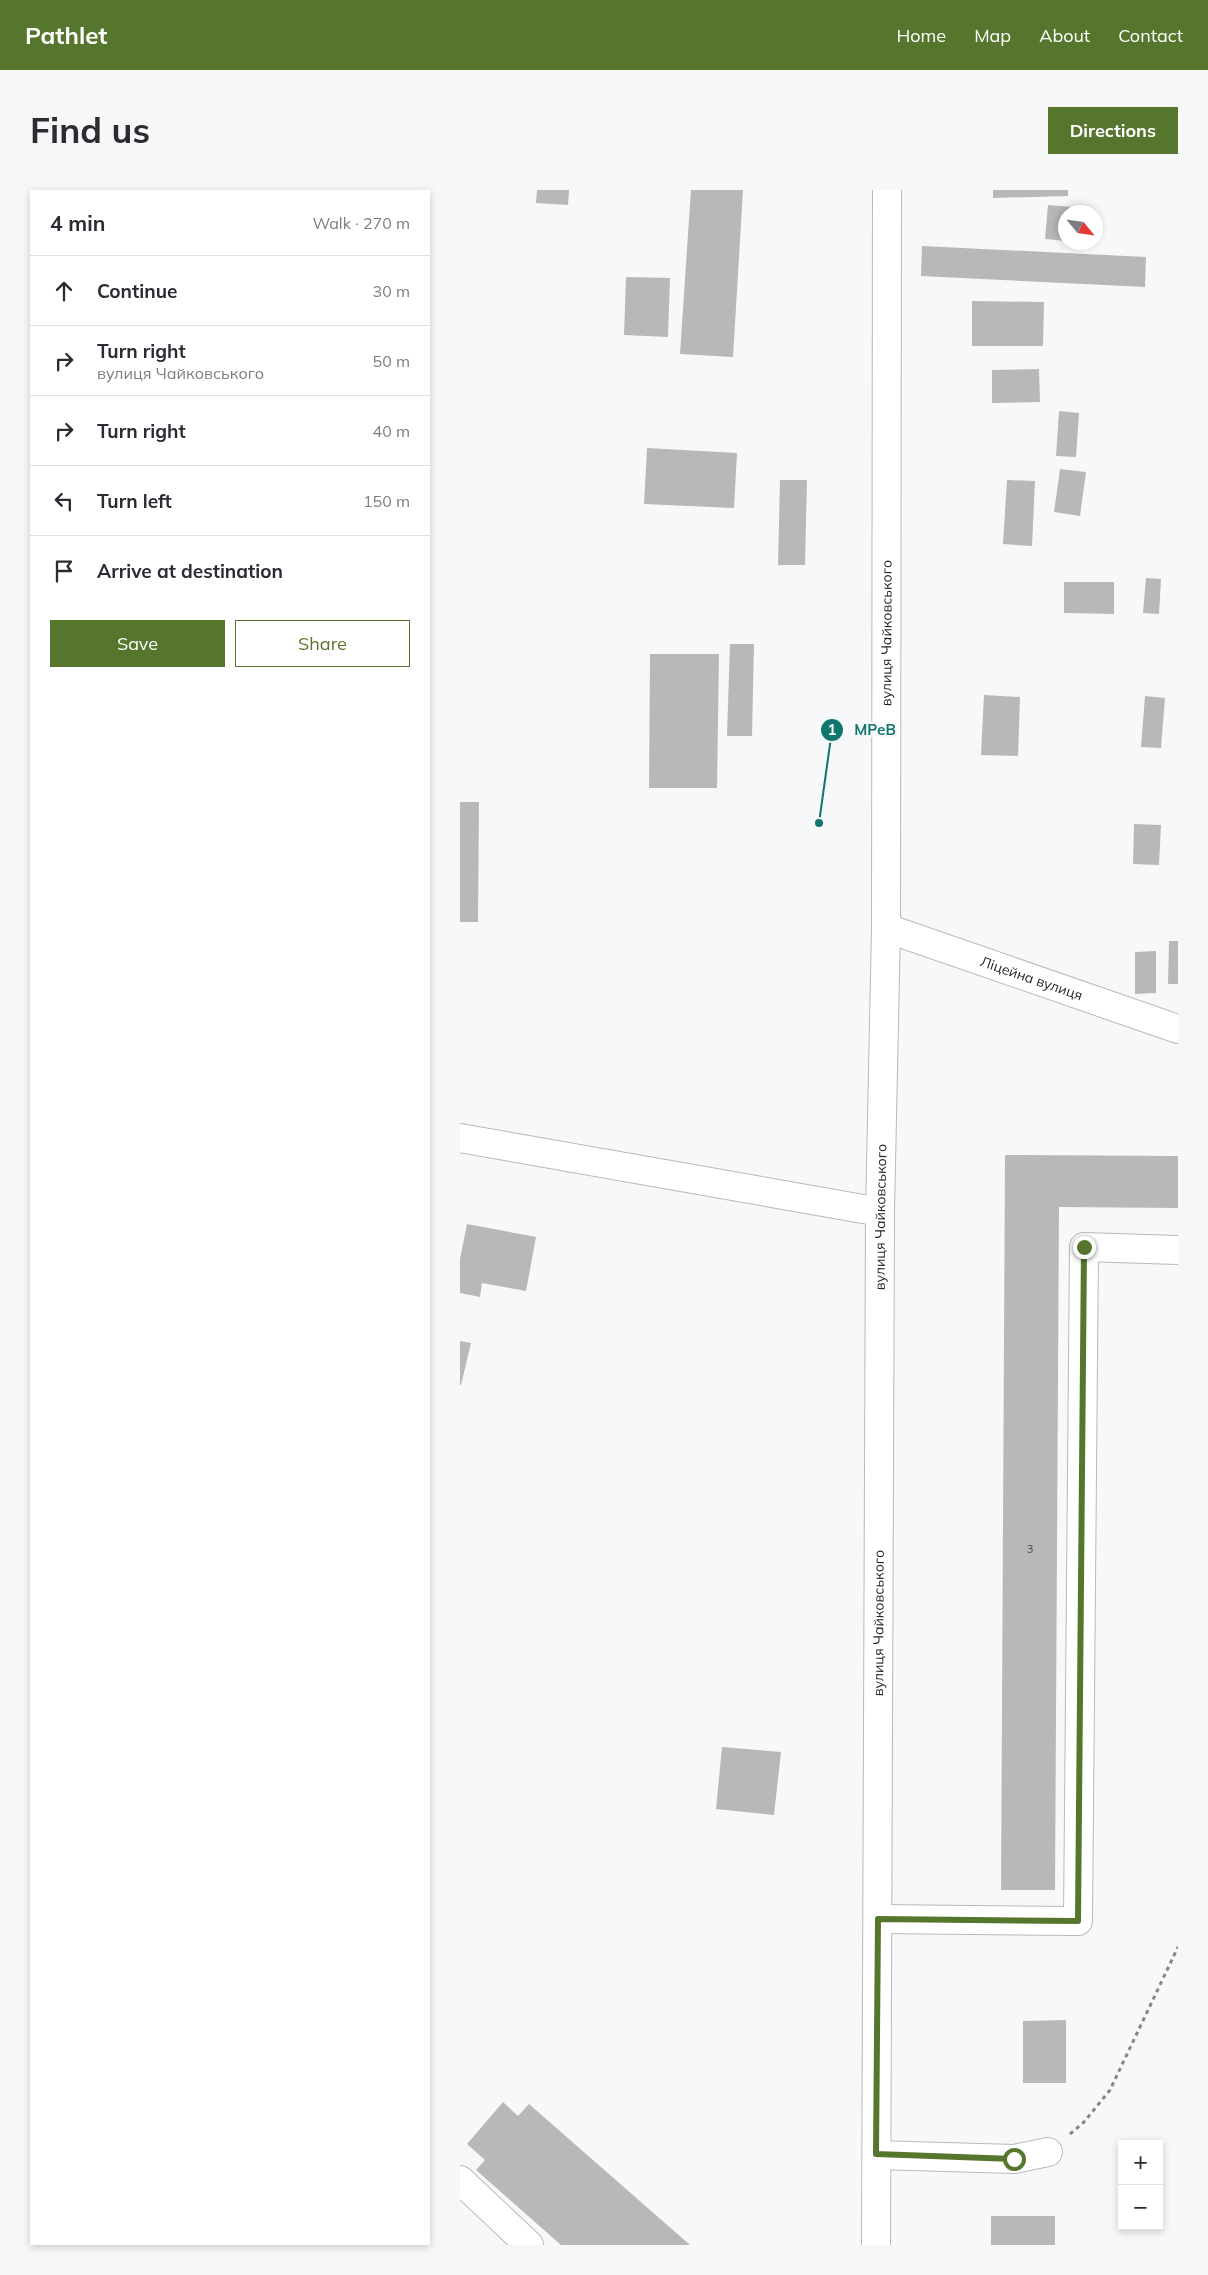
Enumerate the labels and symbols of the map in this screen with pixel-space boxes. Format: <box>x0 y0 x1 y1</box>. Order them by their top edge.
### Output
north arrow <box>1058 205 1103 250</box>
street label: вулиця Чайковського <box>877 560 895 706</box>
callout: МРеВ <box>819 715 906 745</box>
text: 1 <box>827 720 837 739</box>
text: МРеВ <box>854 720 896 739</box>
street label: Ліцейна вулиця <box>978 952 1085 1004</box>
street label: вулиця Чайковського <box>871 1144 890 1290</box>
route end <box>1073 1236 1096 1259</box>
house number: 3 <box>1027 1542 1033 1556</box>
street label: вулиця Чайковського <box>869 1550 888 1696</box>
route start <box>1003 2148 1026 2171</box>

